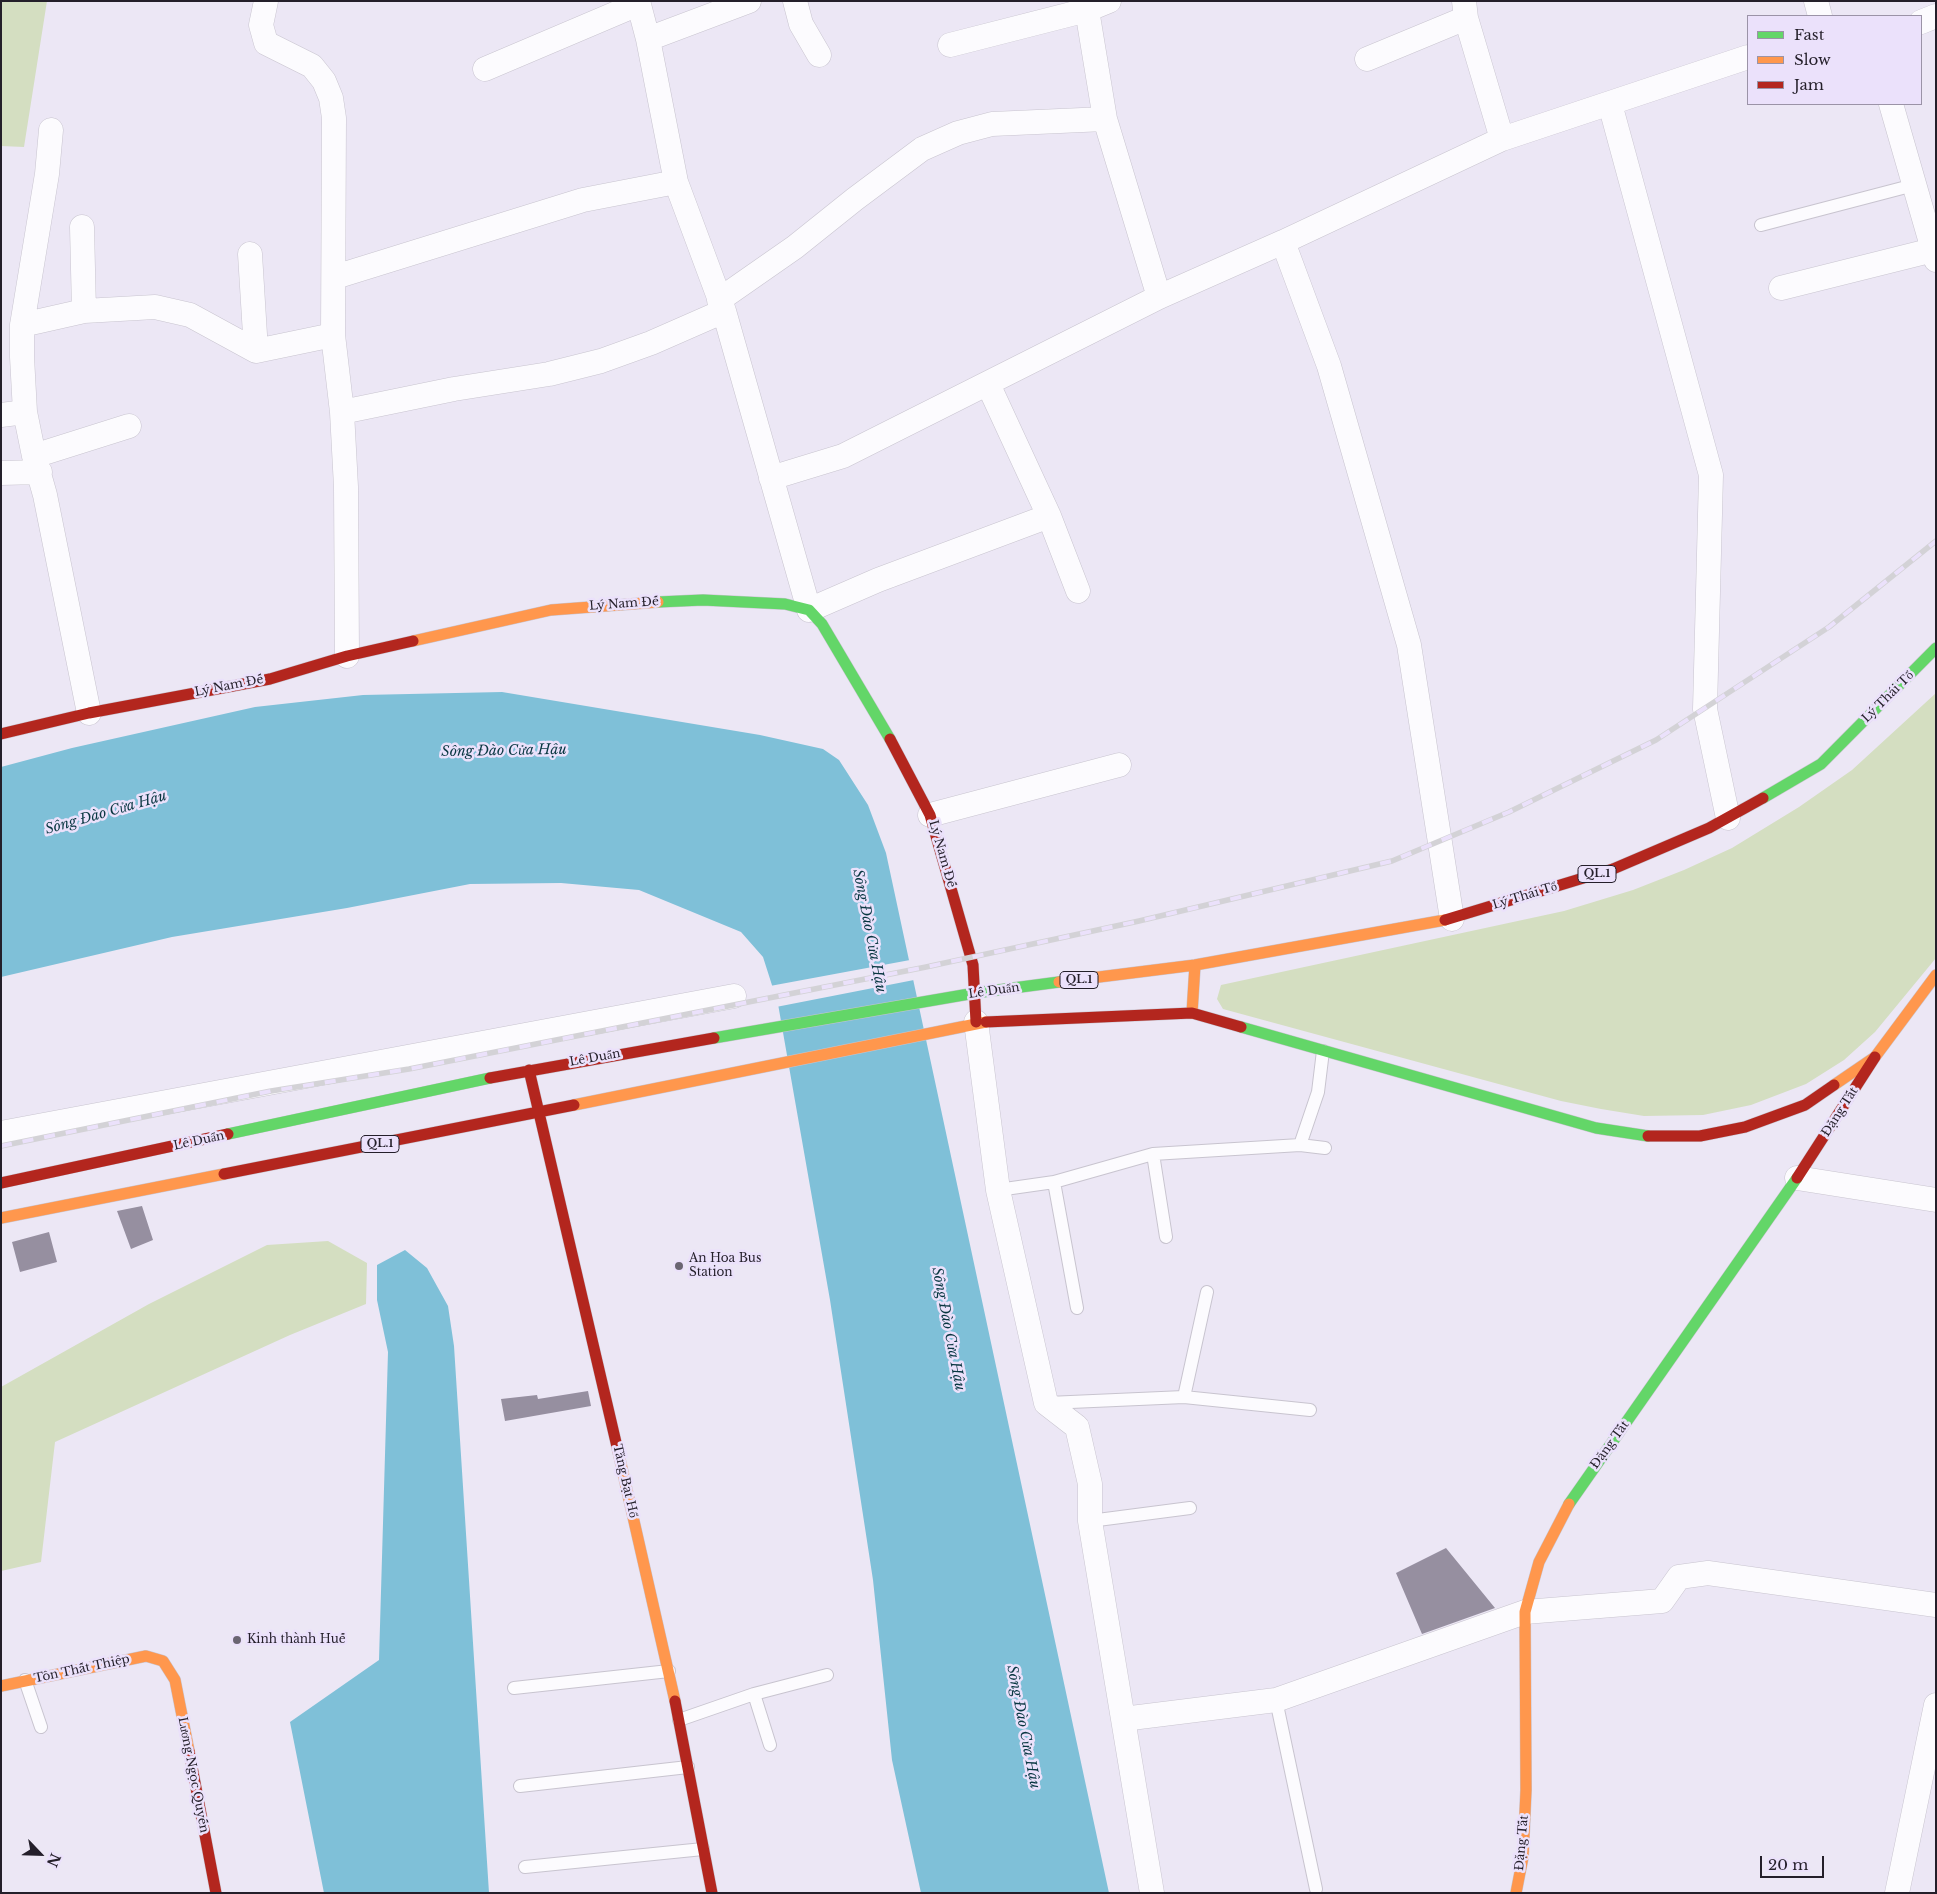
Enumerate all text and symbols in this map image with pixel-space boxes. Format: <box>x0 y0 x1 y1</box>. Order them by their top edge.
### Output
legend <box>1747 15 1922 105</box>
text: Fast <box>1794 25 1824 44</box>
text: Slow <box>1794 50 1831 69</box>
text: Jam <box>1794 75 1824 94</box>
street label: Lý Nam Đế <box>589 594 659 614</box>
street label: Lý Thái Tổ <box>1859 668 1917 726</box>
street label: Lý Nam Đế <box>193 672 265 700</box>
water label: Sông Đào Cửa Hậu <box>441 742 567 760</box>
water label: Sông Đào Cửa Hậu <box>43 788 169 838</box>
street label: Lý Nam Đế <box>925 818 959 890</box>
road number: QL.1 <box>1578 866 1616 882</box>
water label: Sông Đào Cửa Hậu <box>849 868 889 994</box>
street label: Lý Thái Tổ <box>1491 879 1559 913</box>
road number: QL.1 <box>1060 972 1098 988</box>
street label: Lê Duẩn <box>968 980 1020 1002</box>
street label: Lê Duẩn <box>568 1046 622 1070</box>
street label: Đặng Tất <box>1819 1085 1861 1139</box>
street label: Lê Duẩn <box>172 1129 226 1153</box>
road number: QL.1 <box>361 1136 399 1152</box>
place label: An Hoa Bus Station <box>689 1252 761 1280</box>
marker: An Hoa Bus Station <box>673 1260 685 1272</box>
water label: Sông Đào Cửa Hậu <box>928 1266 968 1392</box>
street label: Đặng Tất <box>1588 1418 1632 1472</box>
street label: Tăng Bạt Hổ <box>610 1443 640 1519</box>
place label: Kinh thành Huế <box>247 1633 346 1647</box>
marker: Kinh thành Huế <box>231 1634 243 1646</box>
street label: Tôn Thất Thiệp <box>33 1652 131 1686</box>
water label: Sông Đào Cửa Hậu <box>1003 1664 1043 1790</box>
street label: Lương Ngọc Quyến <box>175 1716 211 1834</box>
street label: Đặng Tất <box>1512 1815 1532 1871</box>
north arrow <box>15 1829 65 1879</box>
scale bar <box>1762 1846 1826 1878</box>
text: N <box>43 1850 65 1870</box>
text: 20 m <box>1768 1855 1808 1874</box>

